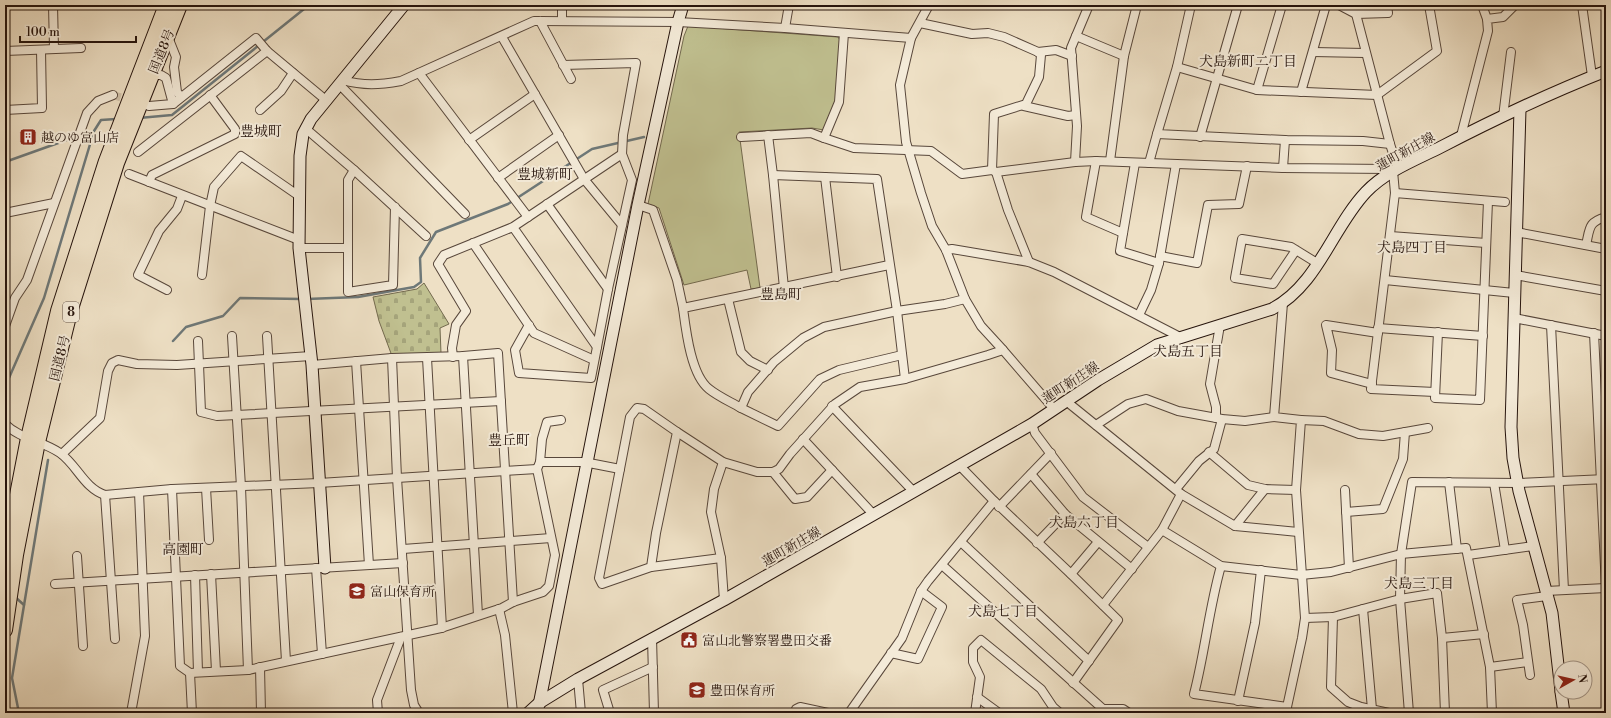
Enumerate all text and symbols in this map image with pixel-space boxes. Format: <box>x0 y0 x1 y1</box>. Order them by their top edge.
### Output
scale bar <box>20 18 136 44</box>
text: 100 m <box>26 25 60 40</box>
street label: 国道8号 <box>146 27 178 76</box>
district label: 犬島新町二丁目 <box>1199 53 1297 71</box>
district label: 豊城町 <box>240 123 282 141</box>
building icon: 越のゆ富山店 <box>18 127 38 147</box>
street label: 蓮町新庄線 <box>1373 129 1438 175</box>
place label: 越のゆ富山店 <box>41 130 119 146</box>
district label: 豊城新町 <box>517 166 573 184</box>
district label: 犬島四丁目 <box>1377 239 1447 257</box>
district label: 豊島町 <box>760 286 802 304</box>
road number: 8 <box>63 302 79 322</box>
street label: 国道8号 <box>47 334 73 383</box>
district label: 犬島五丁目 <box>1153 343 1223 361</box>
street label: 蓮町新庄線 <box>1039 358 1102 407</box>
district label: 豊丘町 <box>488 432 530 450</box>
district label: 犬島六丁目 <box>1049 514 1119 532</box>
street label: 蓮町新庄線 <box>759 524 824 570</box>
district label: 高園町 <box>162 541 204 559</box>
district label: 犬島三丁目 <box>1384 575 1454 593</box>
school or university icon: 富山保育所 <box>347 581 367 601</box>
place label: 富山保育所 <box>370 584 435 600</box>
district label: 犬島七丁目 <box>968 603 1038 621</box>
public building icon: 富山北警察署豊田交番 <box>679 630 699 650</box>
place label: 富山北警察署豊田交番 <box>702 633 832 649</box>
north arrow <box>1553 660 1593 700</box>
text: N <box>1574 673 1589 684</box>
school or university icon: 豊田保育所 <box>687 680 707 700</box>
place label: 豊田保育所 <box>710 683 775 699</box>

